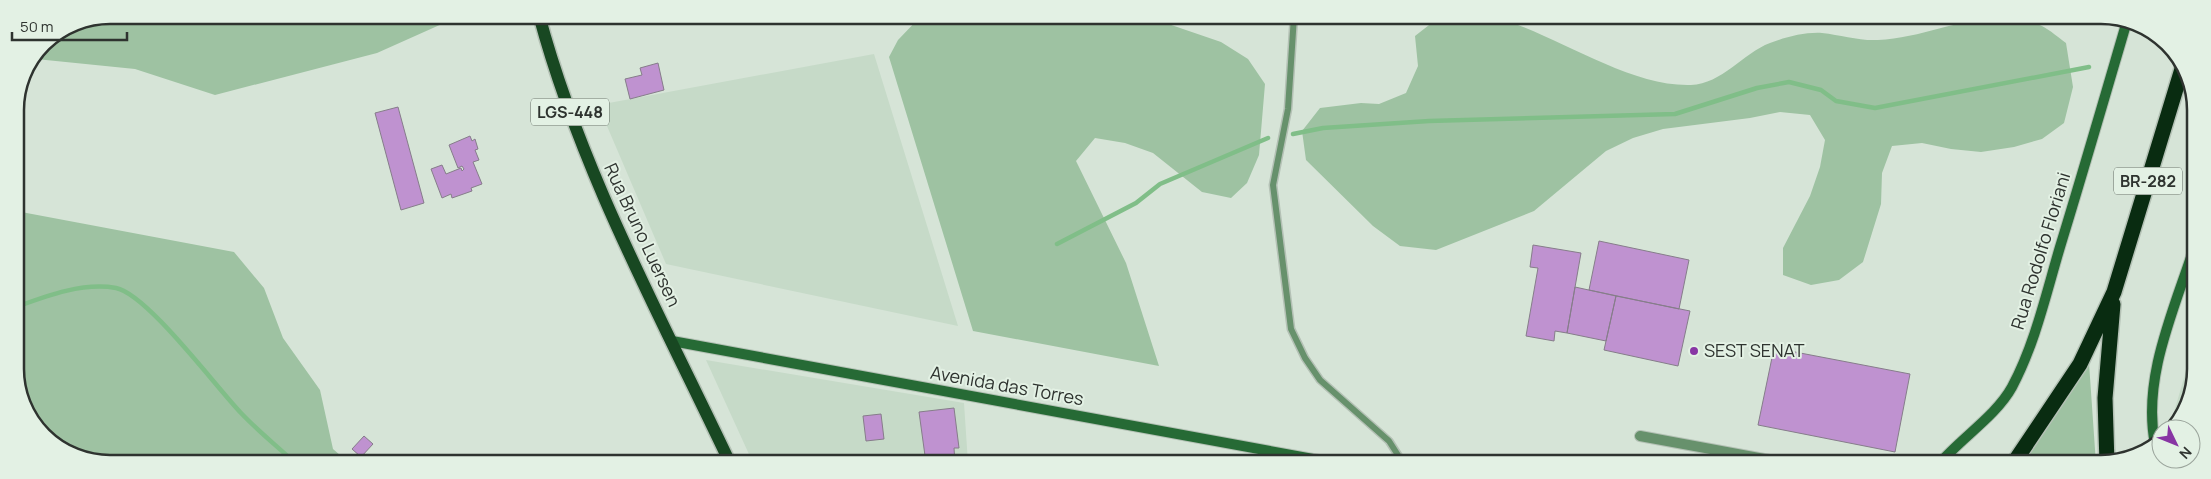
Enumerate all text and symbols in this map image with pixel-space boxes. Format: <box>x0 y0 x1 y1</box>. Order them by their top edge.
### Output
scale bar <box>12 10 128 42</box>
text: 50 m <box>20 16 54 37</box>
road number: LGS-448 <box>531 98 609 125</box>
street label: Rua Bruno Luersen <box>599 159 687 310</box>
road number: BR-282 <box>2114 168 2182 195</box>
street label: Rua Rodolfo Floriani <box>2005 169 2075 332</box>
place label: SEST SENAT <box>1704 338 1805 362</box>
marker: SEST SENAT <box>1688 345 1700 357</box>
street label: Avenida das Torres <box>929 360 1086 410</box>
north arrow <box>2151 419 2201 469</box>
text: N <box>2175 443 2196 463</box>

